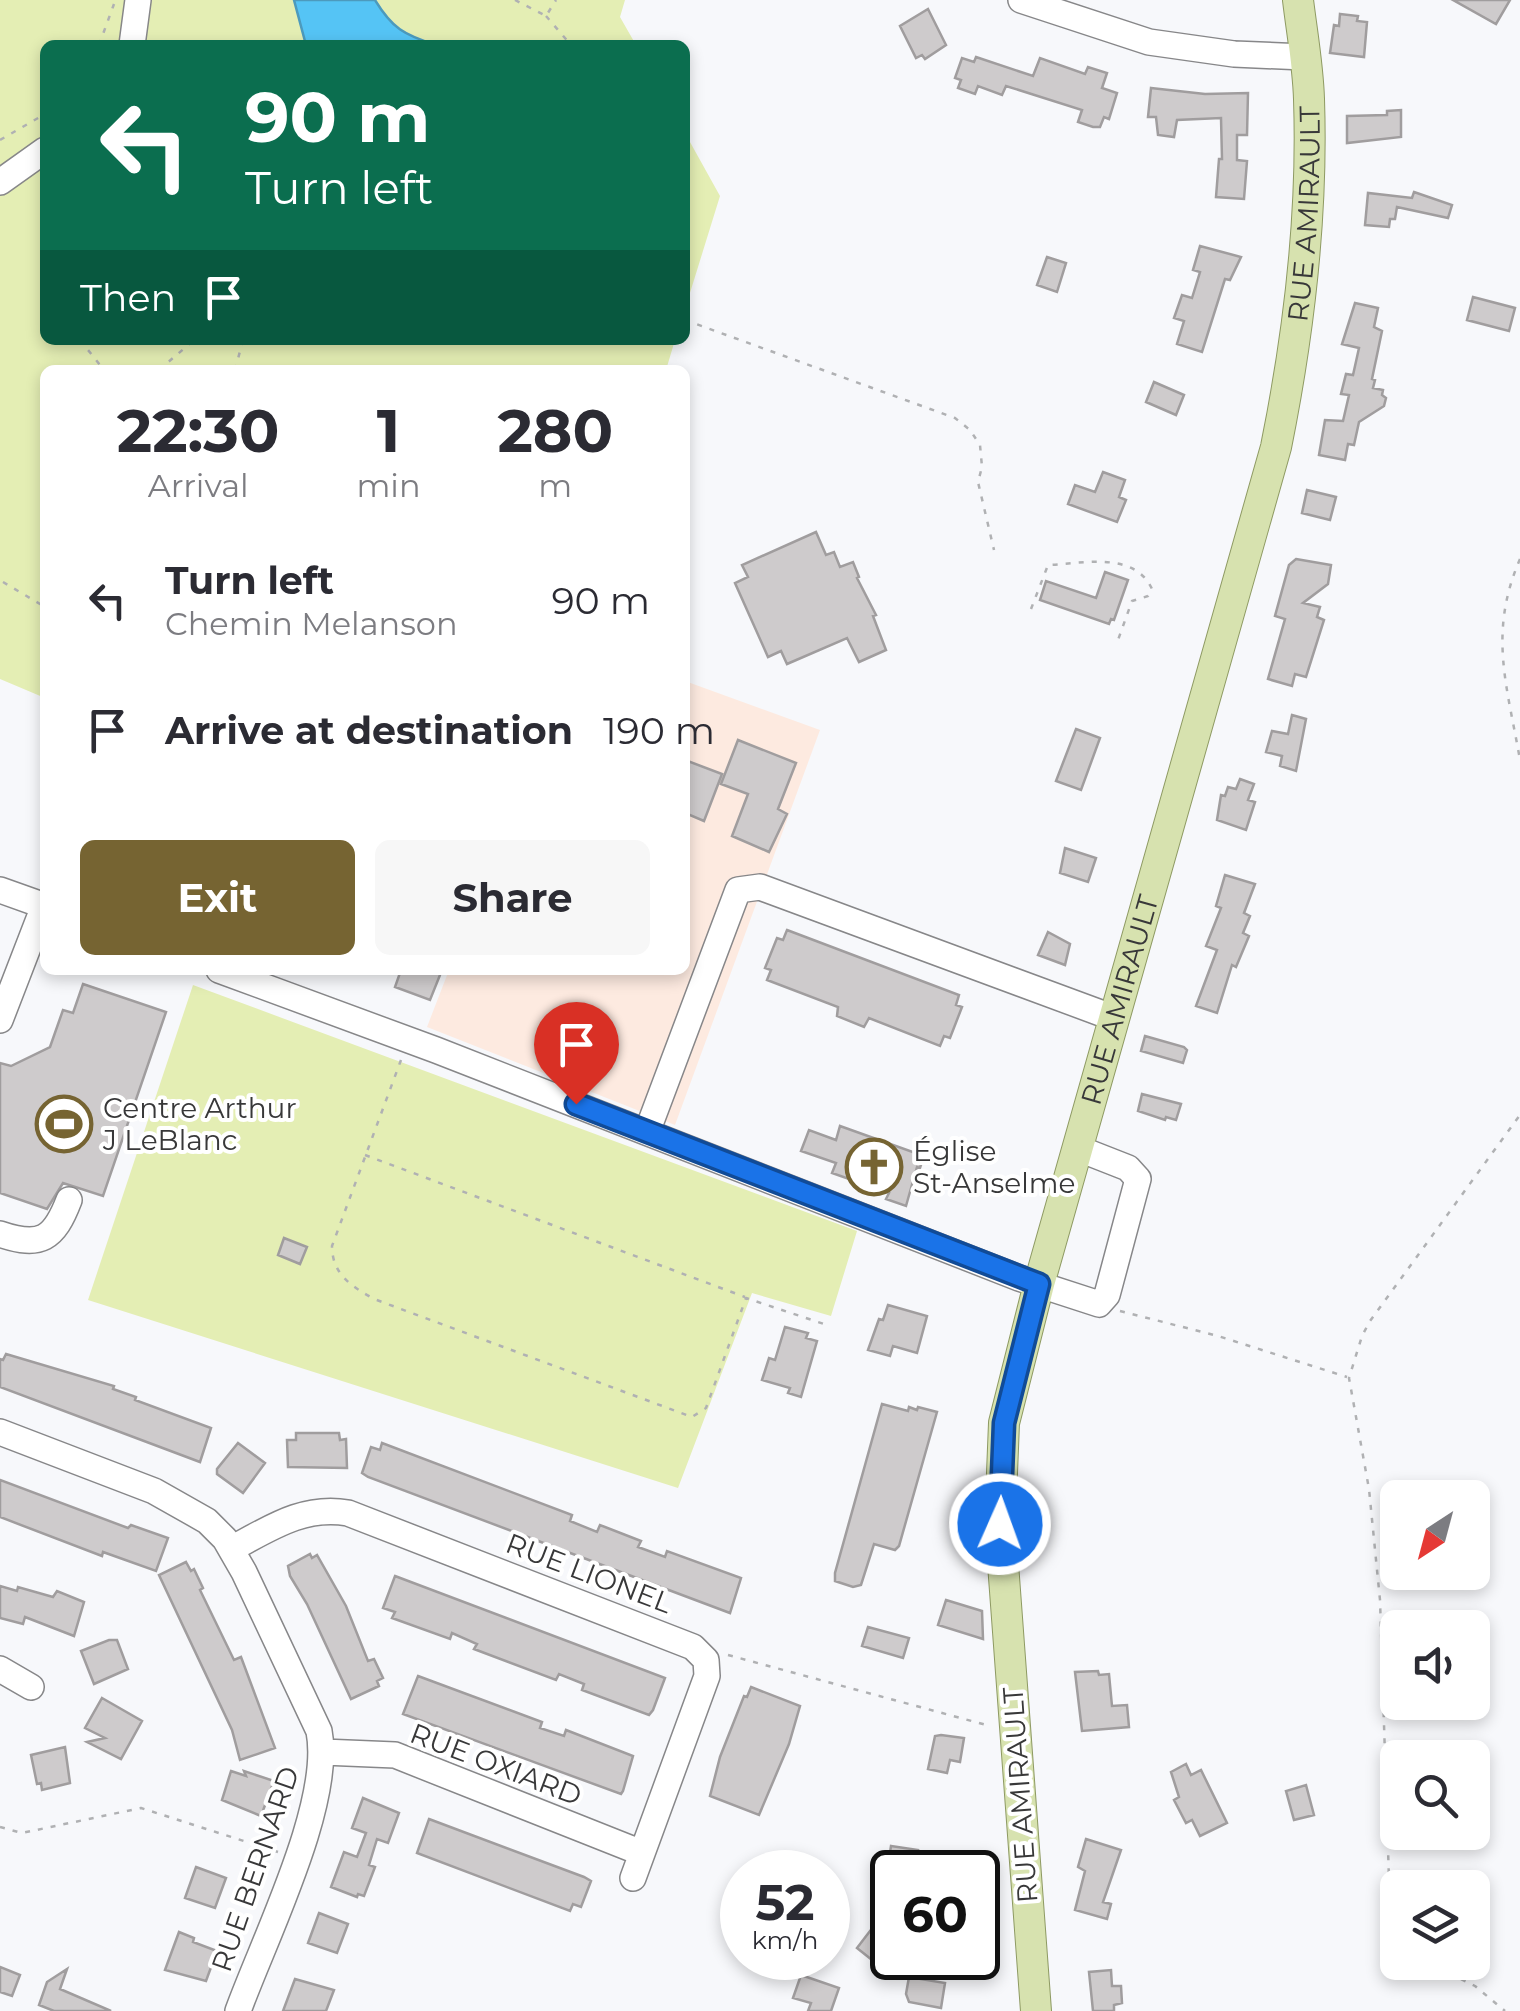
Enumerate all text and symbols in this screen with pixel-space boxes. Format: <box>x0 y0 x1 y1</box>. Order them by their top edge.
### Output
text: 90 m <box>245 74 430 160</box>
icon: left <box>80 80 210 210</box>
street label: RUE AMIRAULT <box>1280 105 1327 324</box>
text: Turn left <box>245 160 433 215</box>
icon: arrive <box>196 270 251 325</box>
text: Then <box>80 274 176 321</box>
text: 22:30 <box>117 394 280 467</box>
text: 1 <box>377 394 400 467</box>
text: 280 <box>497 394 613 467</box>
text: Arrival <box>148 466 249 505</box>
text: min <box>356 466 421 505</box>
text: m <box>538 466 572 505</box>
text: Turn left <box>165 557 334 604</box>
icon: left <box>80 573 135 628</box>
text: 90 m <box>551 577 650 624</box>
text: Chemin Melanson <box>165 604 458 643</box>
icon: arrive <box>80 703 135 758</box>
text: Arrive at destination <box>165 707 573 754</box>
text: 190 m <box>603 707 715 754</box>
button: Exit <box>80 840 355 955</box>
button: Share <box>375 840 650 955</box>
street label: RUE AMIRAULT <box>1074 891 1165 1109</box>
pin <box>534 1002 619 1105</box>
icon: arrive <box>549 1017 604 1072</box>
place label: Centre Arthur J LeBlanc <box>102 1091 297 1157</box>
sports icon: Centre Arthur J LeBlanc <box>34 1094 94 1154</box>
place label: Église St-Anselme <box>913 1134 1075 1200</box>
church icon: Église St-Anselme <box>844 1137 904 1197</box>
position arrow <box>948 1472 1052 1576</box>
north arrow <box>1380 1480 1490 1590</box>
map controls <box>1380 1480 1490 1980</box>
street label: RUE LIONEL <box>501 1526 677 1620</box>
button: sound <box>1380 1610 1490 1720</box>
street label: RUE AMIRAULT <box>995 1686 1045 1904</box>
street label: RUE OXIARD <box>405 1716 587 1812</box>
button: search <box>1380 1740 1490 1850</box>
street label: RUE BERNARD <box>204 1762 306 1976</box>
speed limit sign: 60 <box>870 1850 1000 1980</box>
button: layers <box>1380 1870 1490 1980</box>
text: 52 <box>756 1872 815 1933</box>
text: km/h <box>752 1925 818 1955</box>

